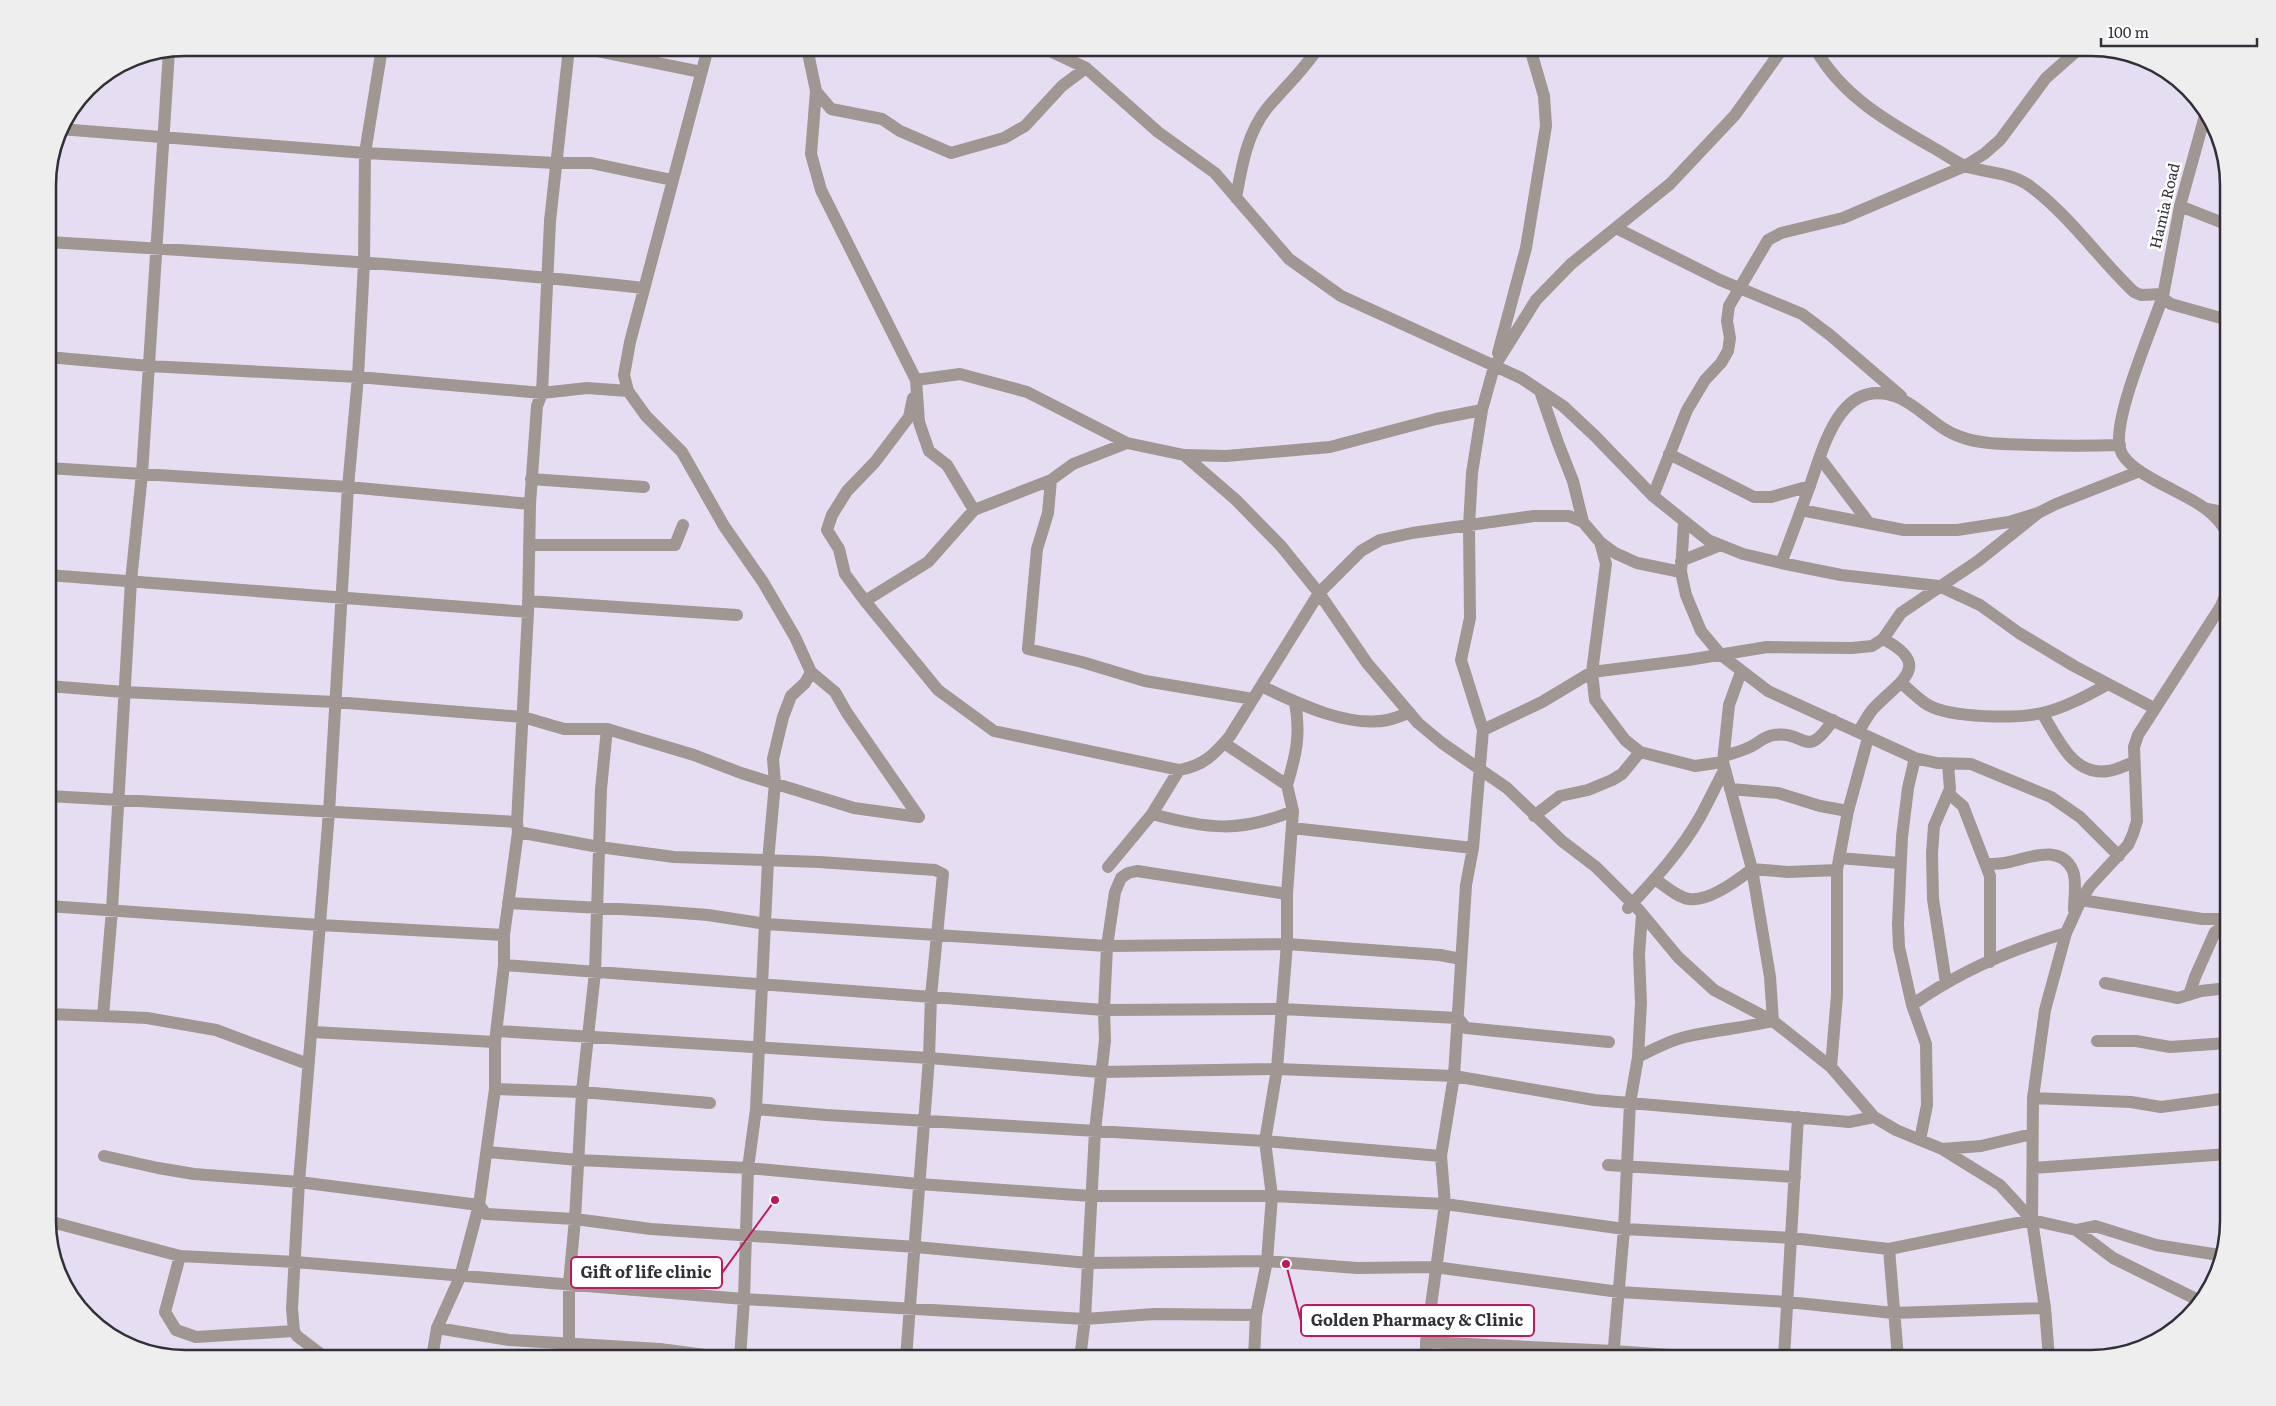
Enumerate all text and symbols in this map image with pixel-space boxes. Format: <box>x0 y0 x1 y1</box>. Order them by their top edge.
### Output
scale bar <box>2101 15 2257 47</box>
text: 100 m <box>2108 20 2149 43</box>
street label: Hamia Road <box>2142 160 2185 251</box>
callout: Gift of life clinic <box>571 1257 722 1288</box>
text: Gift of life clinic <box>581 1259 712 1283</box>
callout: Golden Pharmacy & Clinic <box>1301 1305 1534 1336</box>
text: Golden Pharmacy & Clinic <box>1311 1307 1524 1331</box>

